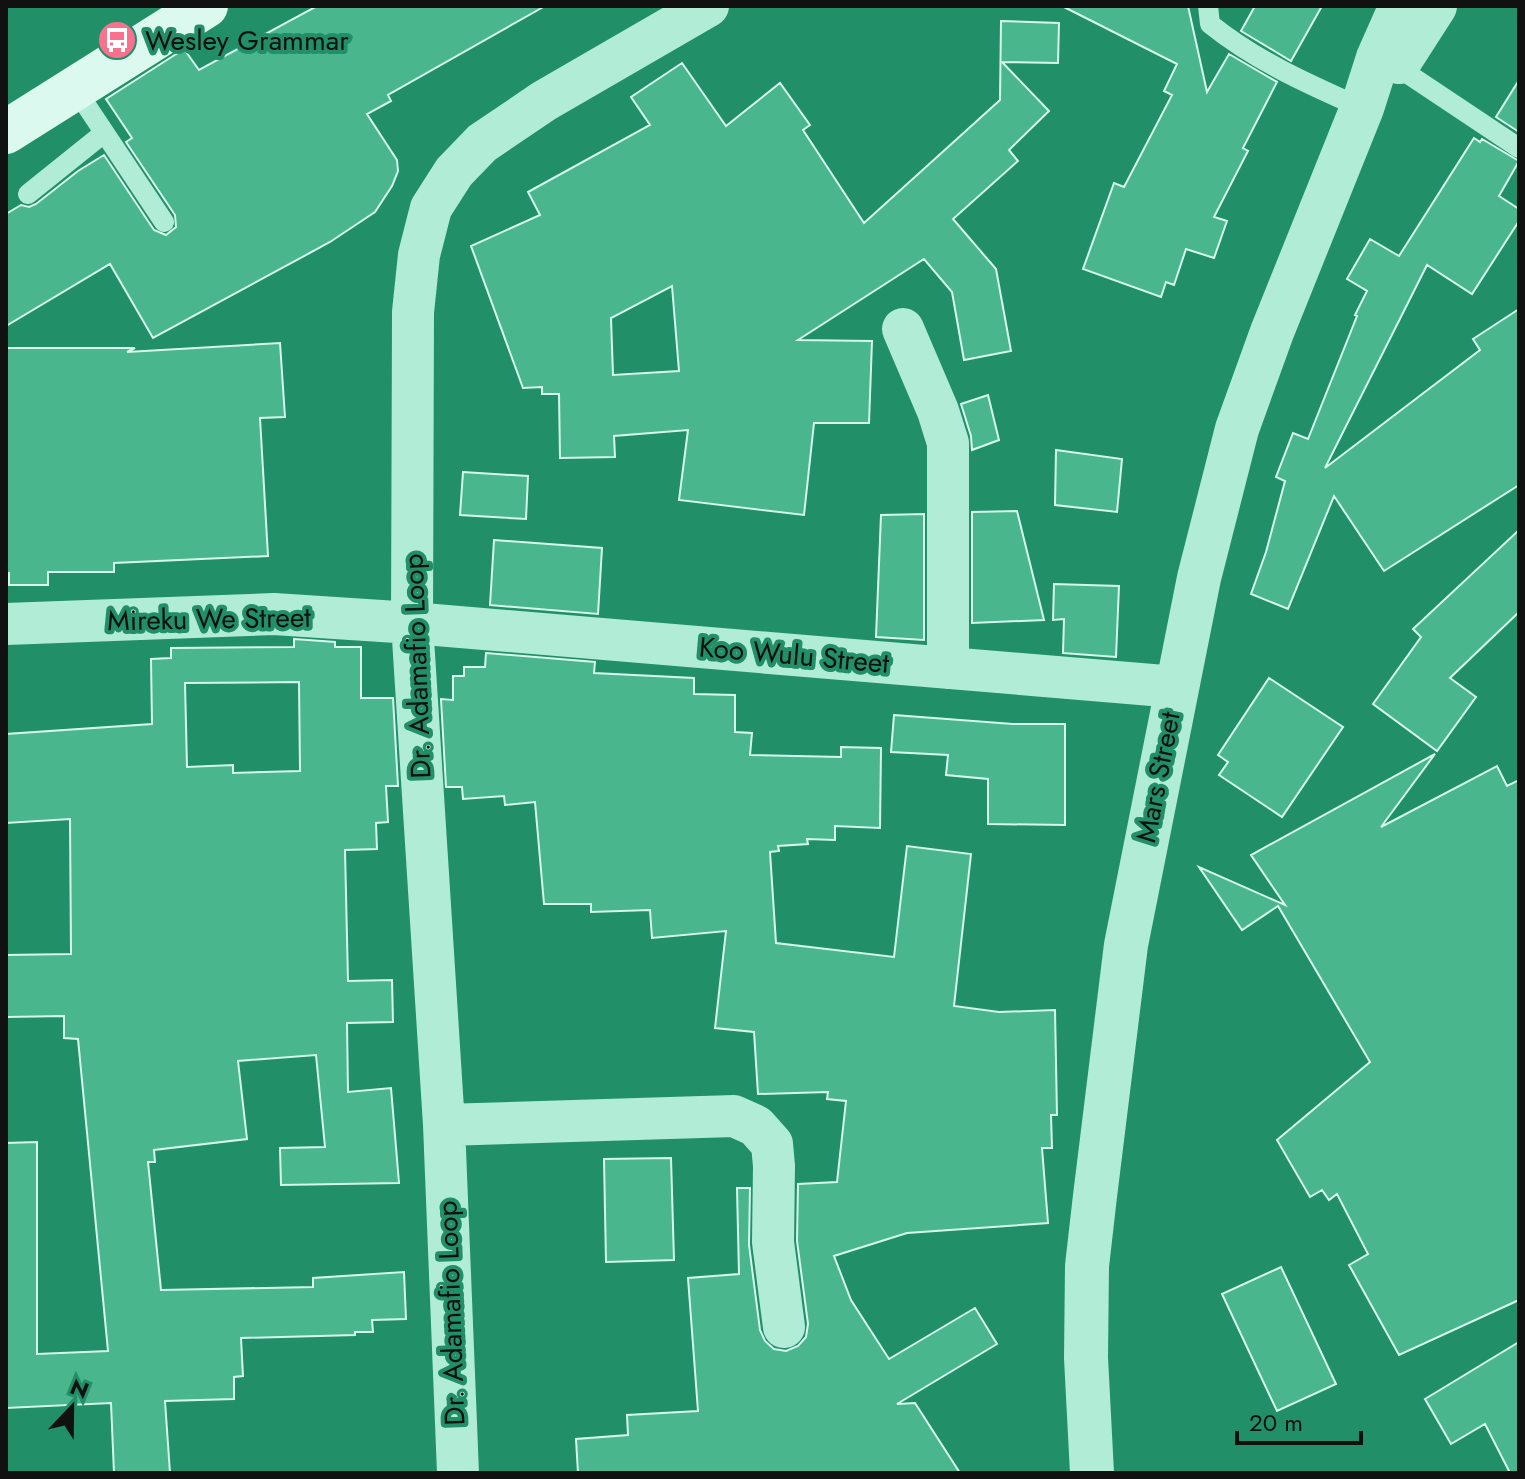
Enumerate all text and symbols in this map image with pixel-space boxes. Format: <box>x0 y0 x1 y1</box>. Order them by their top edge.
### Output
bus stop icon: Wesley Grammar <box>96 19 138 61</box>
place label: Wesley Grammar <box>145 20 349 61</box>
street label: Dr. Adamafio Loop <box>393 553 441 779</box>
street label: Mireku We Street <box>107 597 312 641</box>
street label: Koo Wulu Street <box>697 626 891 684</box>
street label: Mars Street <box>1125 708 1191 846</box>
street label: Dr. Adamafio Loop <box>427 1200 475 1426</box>
north arrow <box>32 1367 112 1447</box>
text: N <box>65 1370 94 1407</box>
scale bar <box>1237 1395 1361 1445</box>
text: 20 m <box>1249 1405 1303 1440</box>

